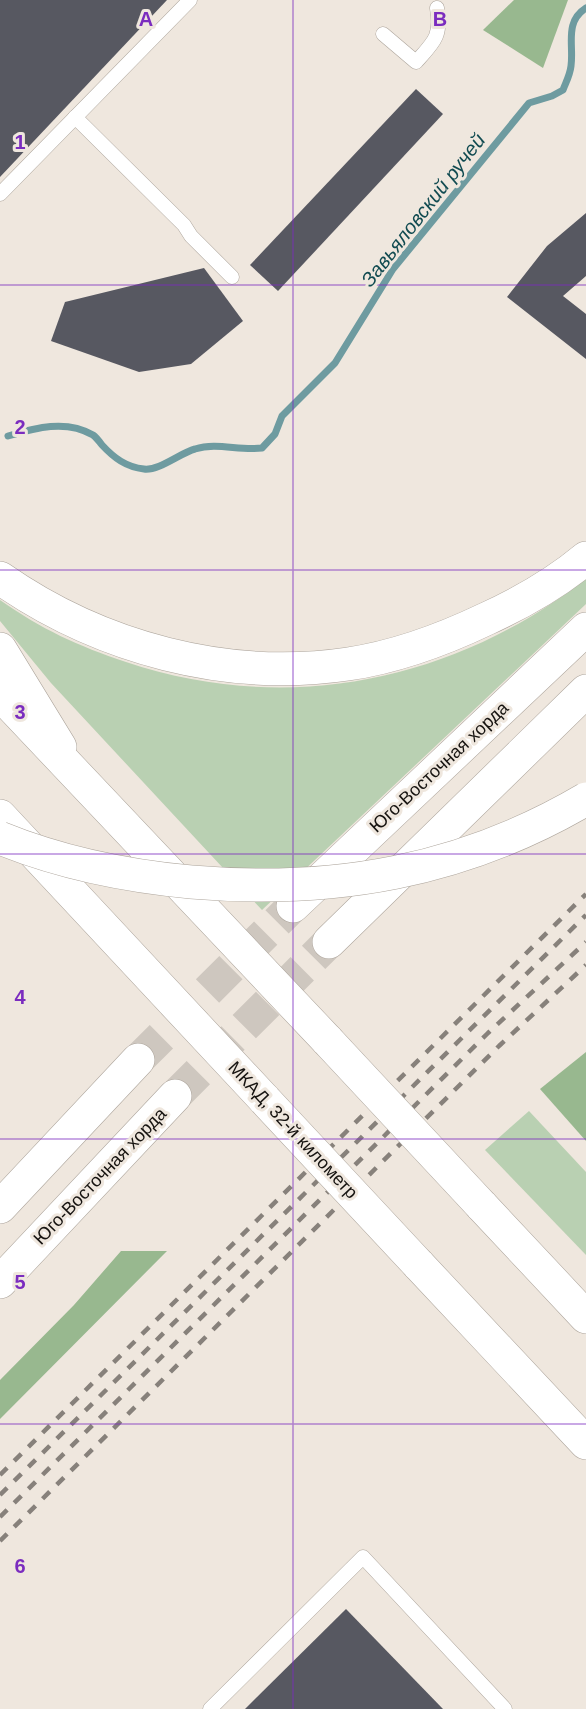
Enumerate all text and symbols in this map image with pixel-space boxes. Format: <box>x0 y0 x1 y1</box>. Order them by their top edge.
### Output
text: A <box>139 8 153 30</box>
text: B <box>433 8 447 30</box>
water label: Завьяловский ручей <box>357 129 489 291</box>
text: 1 <box>14 131 26 153</box>
text: 2 <box>14 416 26 438</box>
street label: Юго-Восточная хорда <box>366 697 513 836</box>
text: 3 <box>14 701 26 723</box>
text: 4 <box>14 986 26 1008</box>
street label: МКАД, 32-й километр <box>224 1057 362 1203</box>
street label: Юго-Восточная хорда <box>30 1103 171 1248</box>
text: 5 <box>14 1271 26 1293</box>
text: 6 <box>14 1555 26 1577</box>

